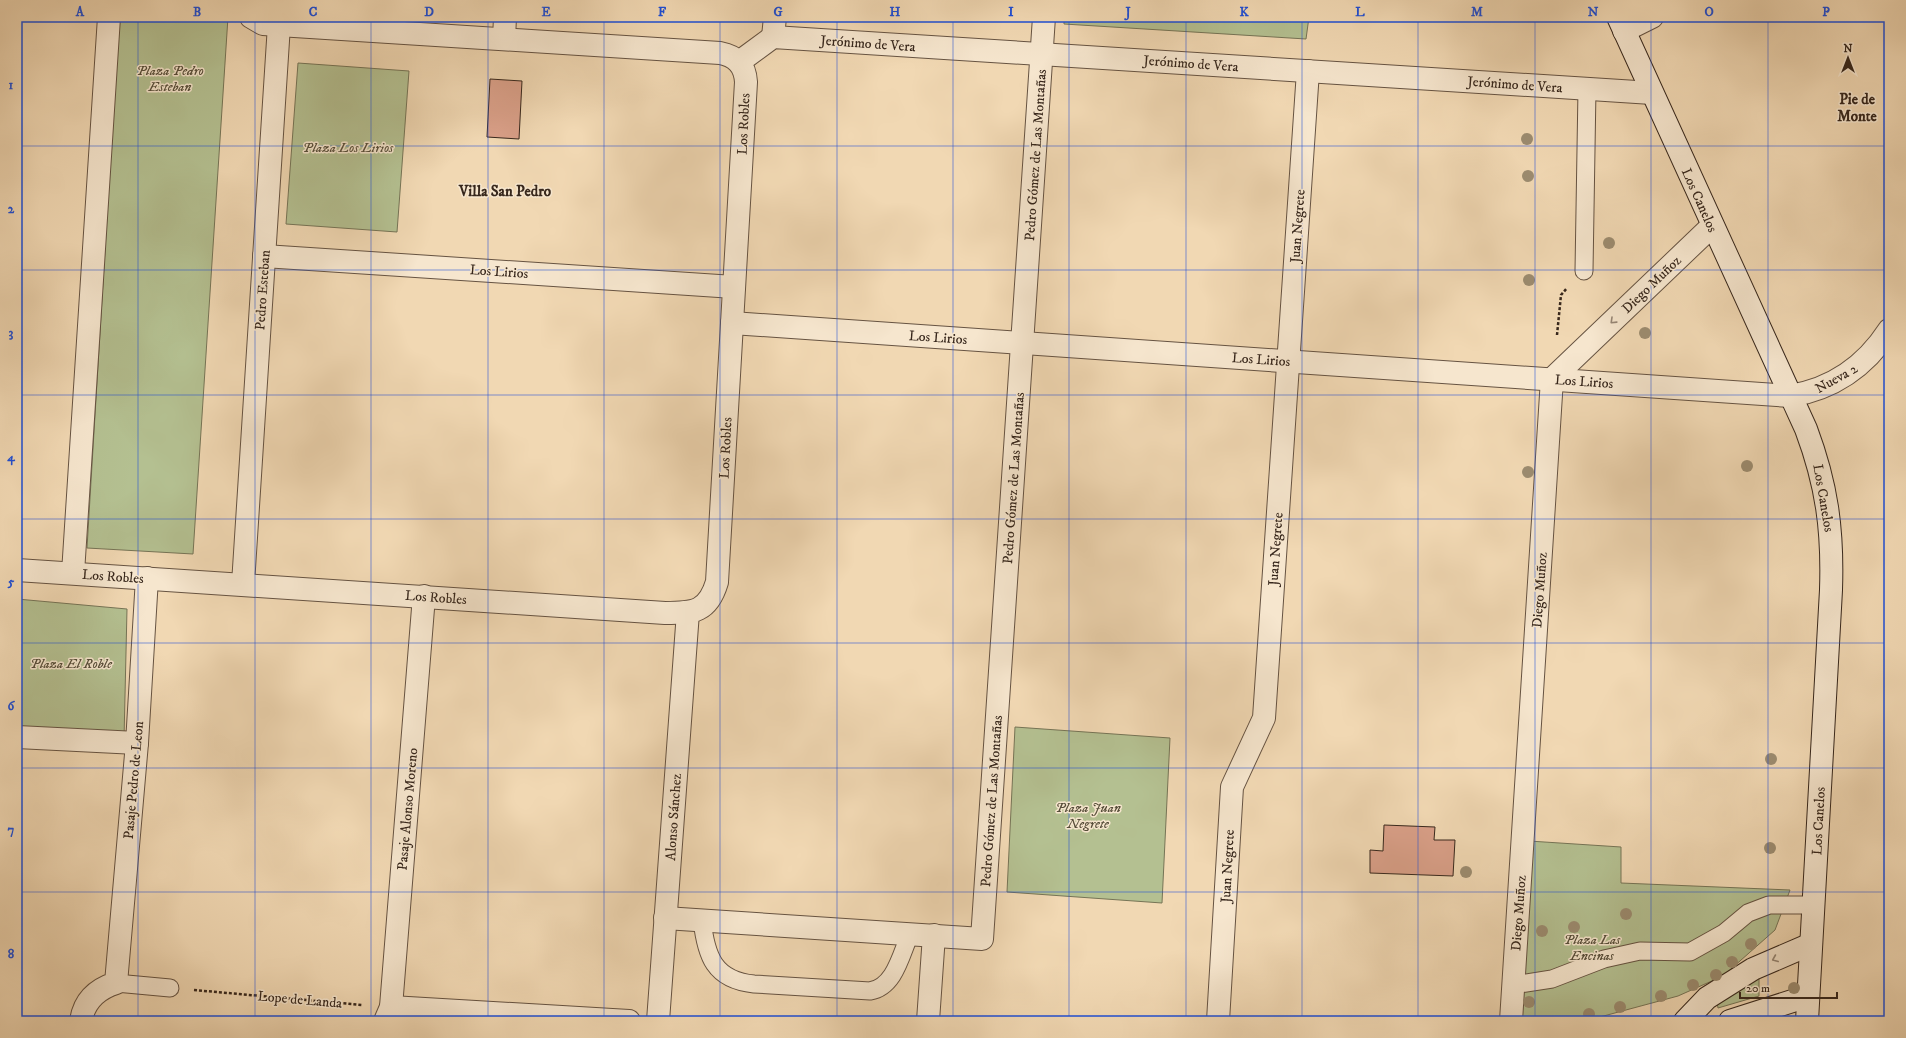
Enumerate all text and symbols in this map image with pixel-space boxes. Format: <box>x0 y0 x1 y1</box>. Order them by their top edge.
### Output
text: A <box>75 4 85 20</box>
text: B <box>193 4 201 20</box>
text: C <box>309 4 318 20</box>
text: D <box>424 4 434 20</box>
text: E <box>541 4 551 20</box>
text: F <box>658 4 667 20</box>
text: G <box>773 4 783 20</box>
text: H <box>890 4 901 20</box>
text: I <box>1008 4 1014 20</box>
text: J <box>1123 4 1131 21</box>
text: K <box>1239 4 1249 20</box>
text: L <box>1355 4 1365 20</box>
text: M <box>1471 4 1483 20</box>
text: N <box>1588 4 1599 20</box>
text: O <box>1704 4 1714 20</box>
text: P <box>1822 4 1830 20</box>
street label: Jerónimo de Vera <box>818 32 916 56</box>
north arrow <box>1828 38 1868 78</box>
text: N <box>1843 42 1853 56</box>
street label: Jerónimo de Vera <box>1141 52 1239 76</box>
park label: Plaza Pedro Esteban <box>136 62 204 96</box>
street label: Pedro Gómez de Las Montañas <box>1021 68 1051 242</box>
street label: Jerónimo de Vera <box>1465 73 1563 97</box>
text: 1 <box>9 77 14 93</box>
district label: Pie de Monte <box>1837 90 1878 126</box>
street label: Los Robles <box>733 92 755 155</box>
park label: Plaza Los Lirios <box>303 139 394 157</box>
street label: Los Canelos <box>1677 165 1721 236</box>
district label: Villa San Pedro <box>458 182 552 201</box>
street label: Juan Negrete <box>1286 189 1310 265</box>
text: 2 <box>8 201 15 217</box>
street label: Pedro Esteban <box>251 249 275 331</box>
street label: Diego Muñoz <box>1618 252 1685 318</box>
street label: Los Lirios <box>469 261 529 283</box>
one-way arrow <box>1610 316 1618 323</box>
text: 3 <box>9 325 14 341</box>
street label: Los Lirios <box>908 327 968 349</box>
street label: Los Lirios <box>1231 349 1291 371</box>
street label: Nueva 2 <box>1812 360 1861 398</box>
street label: Los Lirios <box>1554 371 1614 393</box>
street label: Pedro Gómez de Las Montañas <box>999 391 1029 565</box>
street label: Los Robles <box>715 416 737 479</box>
text: 4 <box>6 449 15 466</box>
street label: Los Canelos <box>1808 463 1838 534</box>
street label: Juan Negrete <box>1264 512 1288 588</box>
street label: Diego Muñoz <box>1528 552 1552 629</box>
street label: Los Robles <box>81 566 145 588</box>
text: 5 <box>7 574 15 590</box>
street label: Los Robles <box>404 587 468 609</box>
park label: Plaza El Roble <box>30 655 113 673</box>
text: 6 <box>8 698 16 714</box>
street label: Pedro Gómez de Las Montañas <box>977 714 1007 888</box>
street label: Pasaje Pedro de Leon <box>120 720 148 840</box>
street label: Pasaje Alonso Moreno <box>394 747 422 871</box>
street label: Alonso Sánchez <box>662 773 686 861</box>
street label: Los Canelos <box>1808 786 1830 856</box>
park label: Plaza Juan Negrete <box>1055 799 1121 833</box>
text: 7 <box>8 822 15 838</box>
street label: Juan Negrete <box>1217 829 1239 905</box>
street label: Diego Muñoz <box>1507 875 1531 952</box>
park label: Plaza Las Encinas <box>1564 931 1621 965</box>
text: 8 <box>8 946 15 962</box>
one-way arrow <box>1772 954 1779 962</box>
scale bar <box>1740 974 1837 1000</box>
text: 20 m <box>1746 981 1770 996</box>
street label: Lope de Landa <box>257 987 343 1013</box>

